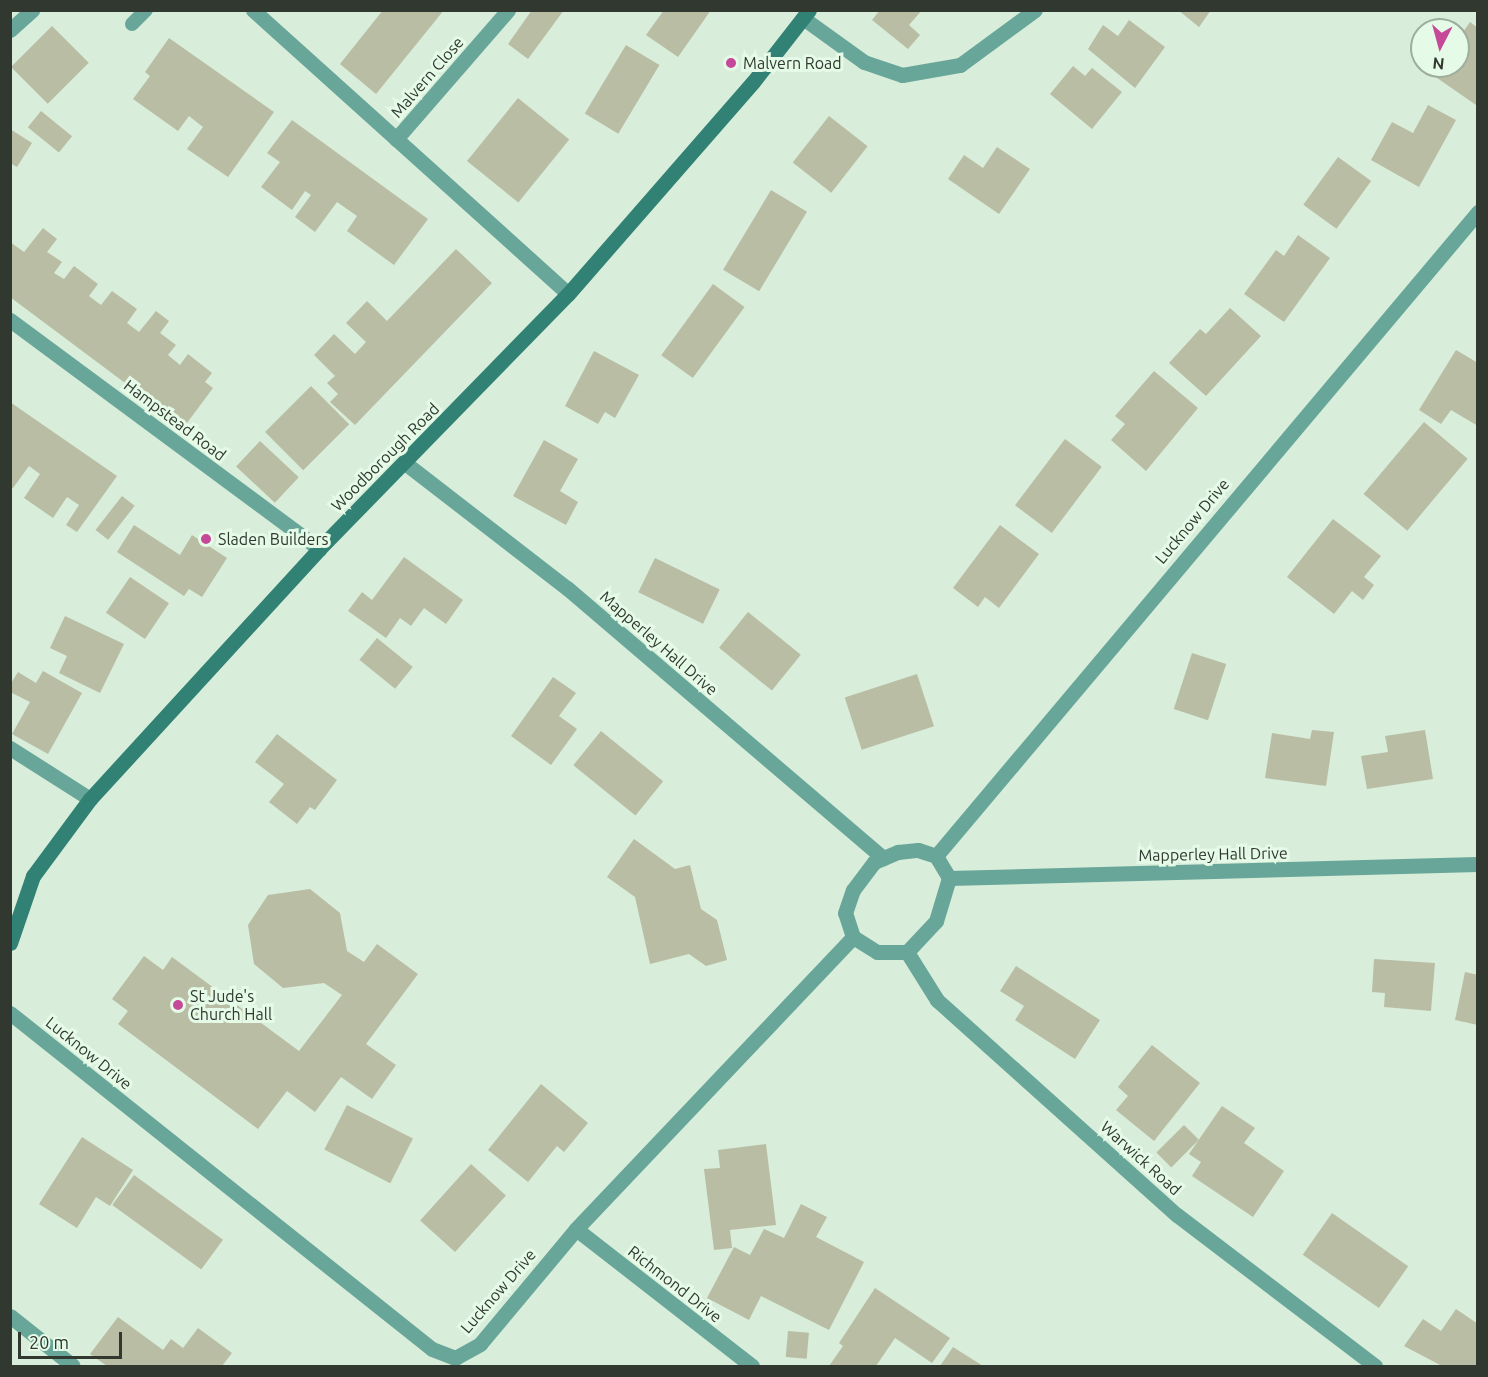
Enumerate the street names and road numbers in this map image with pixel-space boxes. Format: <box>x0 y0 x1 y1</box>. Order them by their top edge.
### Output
street label: Malvern Close <box>387 33 467 121</box>
street label: Hampstead Road <box>120 375 230 465</box>
street label: Woodborough Road <box>327 399 443 515</box>
street label: Lucknow Drive <box>1151 475 1233 567</box>
street label: Mapperley Hall Drive <box>596 587 722 699</box>
street label: Mapperley Hall Drive <box>1138 843 1288 865</box>
street label: Lucknow Drive <box>42 1012 136 1094</box>
street label: Warwick Road <box>1097 1117 1185 1199</box>
street label: Richmond Drive <box>624 1241 726 1327</box>
street label: Lucknow Drive <box>456 1245 540 1337</box>

